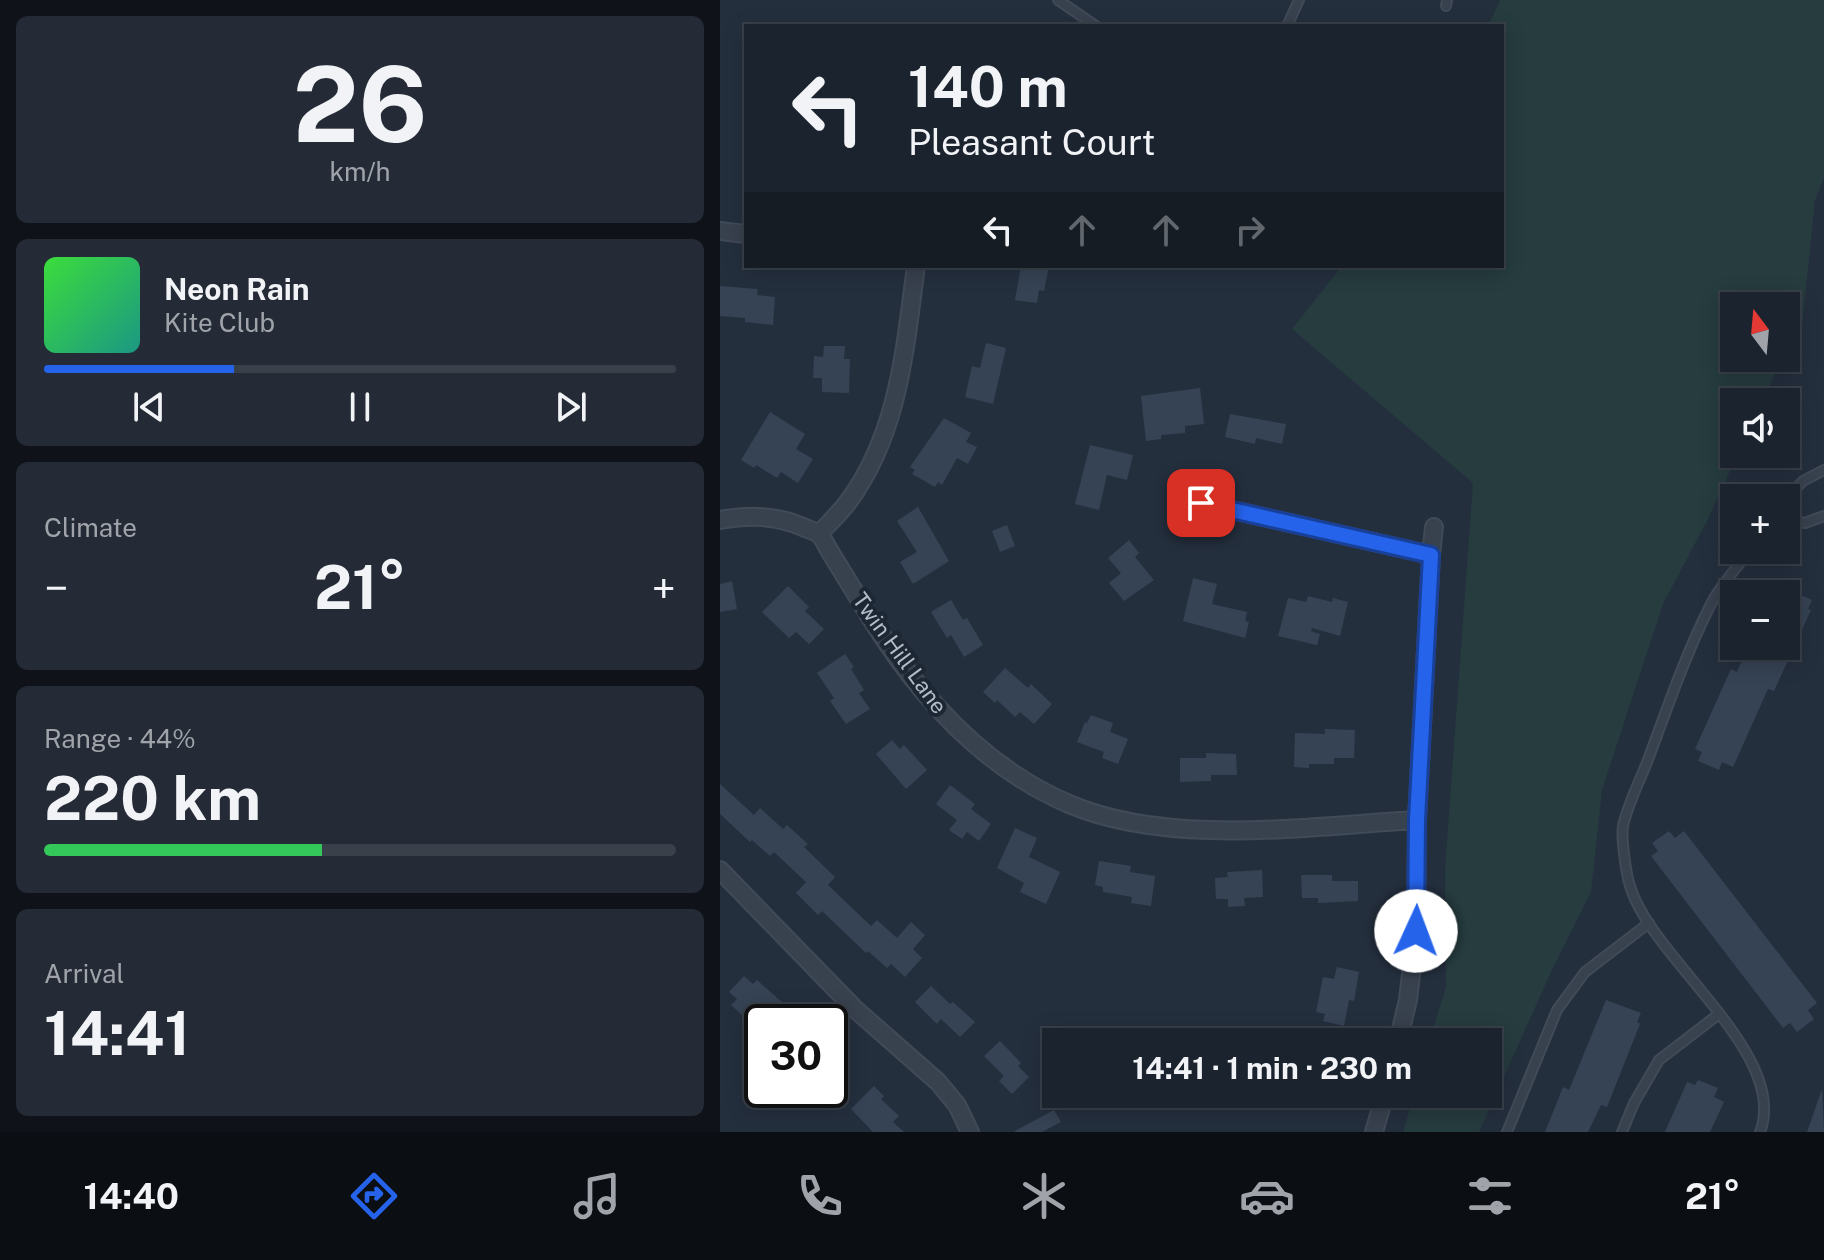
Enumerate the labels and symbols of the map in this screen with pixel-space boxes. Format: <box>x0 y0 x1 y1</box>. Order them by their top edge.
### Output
north arrow <box>1720 292 1800 372</box>
pin <box>1167 469 1235 537</box>
street label: Twin Hill Lane <box>847 587 953 719</box>
position arrow <box>1374 889 1458 973</box>
speed limit sign: 30 <box>744 1004 848 1108</box>

